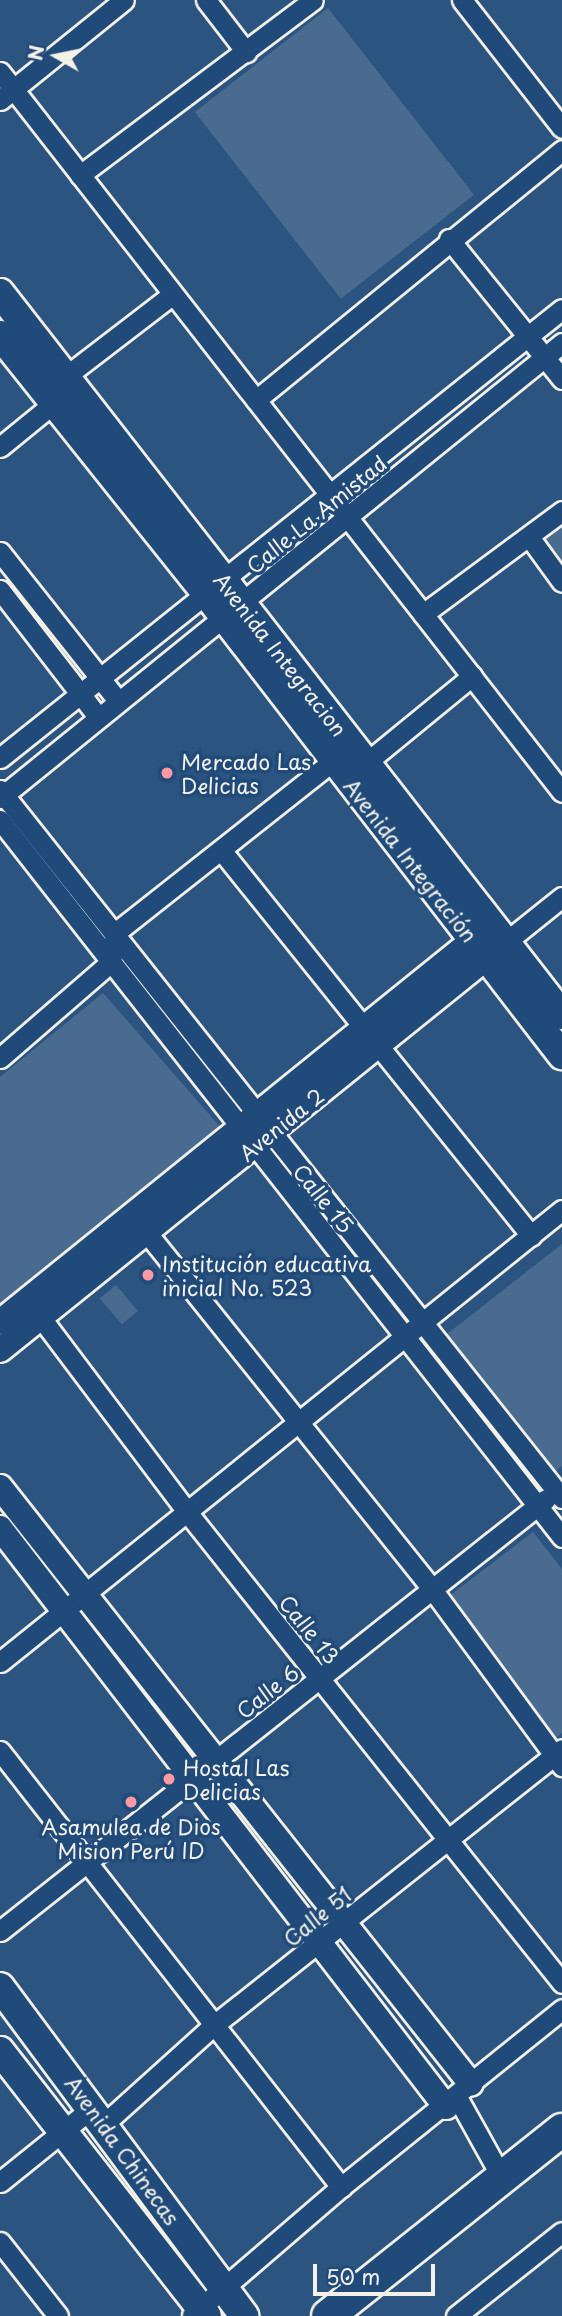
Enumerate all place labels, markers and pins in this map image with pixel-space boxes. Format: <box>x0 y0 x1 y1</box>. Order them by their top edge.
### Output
place label: Mercado Las Delicias <box>181 748 311 798</box>
marker: Mercado Las Delicias <box>159 765 175 781</box>
place label: Institución educativa inicial No. 523 <box>162 1250 371 1300</box>
marker: Institución educativa inicial No. 523 <box>140 1267 156 1283</box>
place label: Hostal Las Delicias <box>183 1754 290 1804</box>
marker: Hostal Las Delicias <box>161 1771 177 1787</box>
marker: Asamulea de Dios Mision Perú ID <box>123 1794 139 1810</box>
place label: Asamulea de Dios Mision Perú ID <box>40 1813 222 1863</box>

